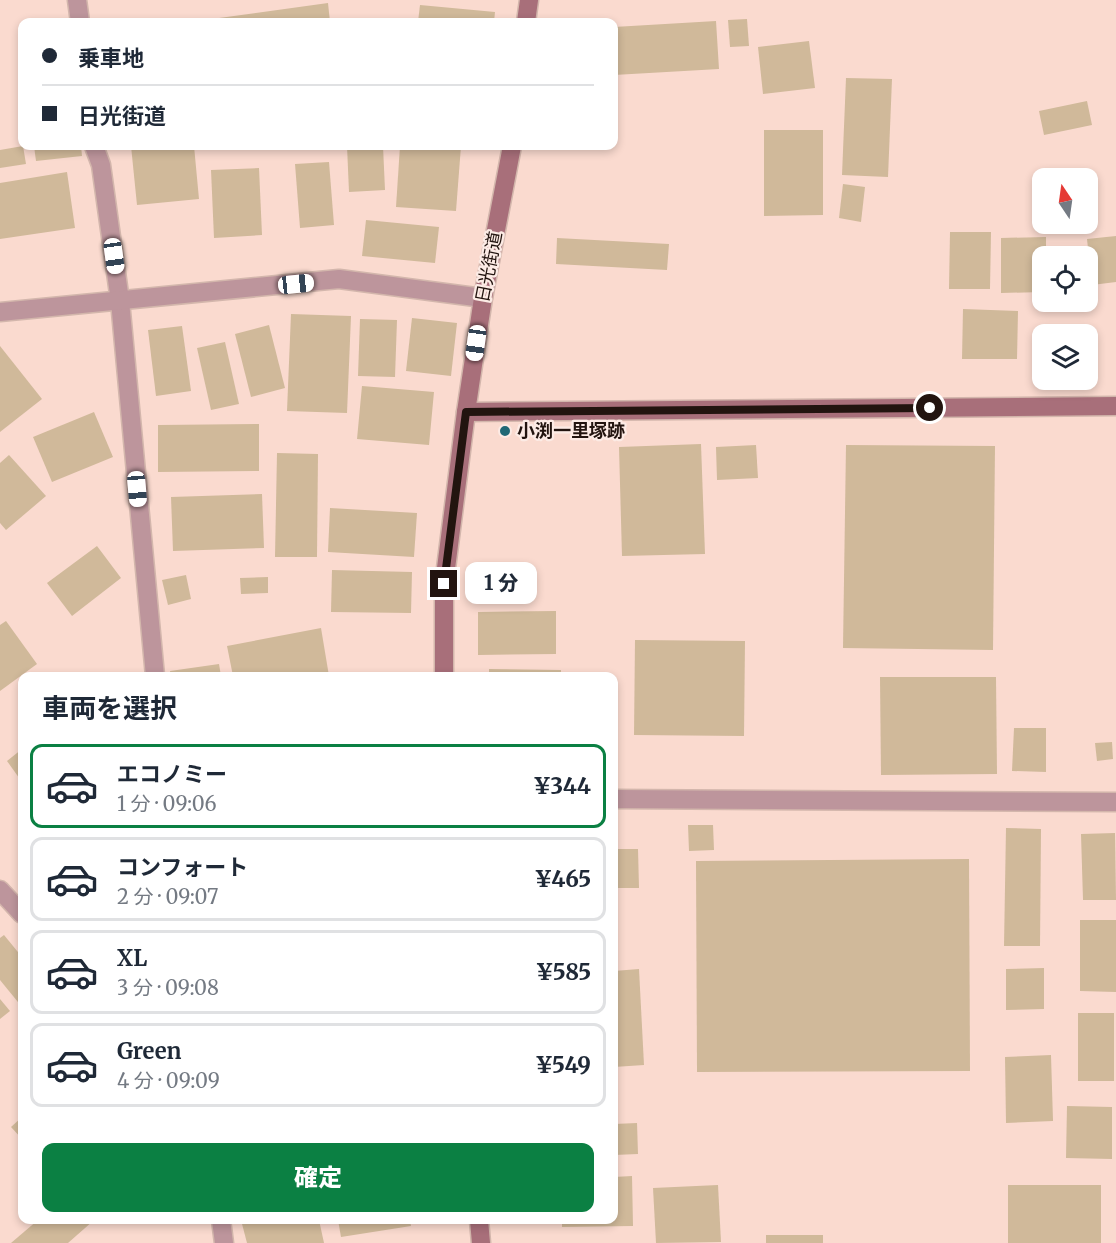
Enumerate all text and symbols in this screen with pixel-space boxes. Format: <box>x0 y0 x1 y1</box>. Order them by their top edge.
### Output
text: 乗車地 <box>78 44 144 72</box>
text: 日光街道 <box>78 102 166 130</box>
north arrow <box>1032 168 1098 234</box>
map controls <box>1032 168 1098 390</box>
street label: 日光街道 <box>470 229 507 304</box>
car <box>103 237 125 275</box>
button: locate <box>1032 246 1098 312</box>
car <box>277 273 315 295</box>
car <box>465 324 487 362</box>
button: layers <box>1032 324 1098 390</box>
route start <box>916 394 943 421</box>
place label: 小渕一里塚跡 <box>517 419 625 442</box>
marker: 小渕一里塚跡 <box>498 424 512 438</box>
car <box>126 470 148 508</box>
callout: 1 分 <box>465 563 537 605</box>
route end <box>430 570 457 597</box>
text: 1 分 <box>484 570 518 595</box>
text: 車両を選択 <box>42 691 177 725</box>
icon: car <box>45 759 99 813</box>
text: エコノミー <box>117 760 227 788</box>
text: ¥344 <box>533 772 591 800</box>
text: 1 分 · 09:06 <box>117 791 217 816</box>
icon: car <box>45 852 99 906</box>
text: コンフォート <box>117 853 248 881</box>
text: ¥465 <box>534 865 591 893</box>
text: 2 分 · 09:07 <box>117 884 218 909</box>
text: XL <box>117 944 147 972</box>
icon: car <box>45 945 99 999</box>
text: ¥585 <box>536 958 591 986</box>
text: 3 分 · 09:08 <box>117 975 219 1000</box>
text: Green <box>117 1037 181 1065</box>
icon: car <box>45 1038 99 1092</box>
text: ¥549 <box>535 1051 591 1079</box>
text: 4 分 · 09:09 <box>117 1068 220 1093</box>
button: 確定 <box>42 1143 594 1212</box>

